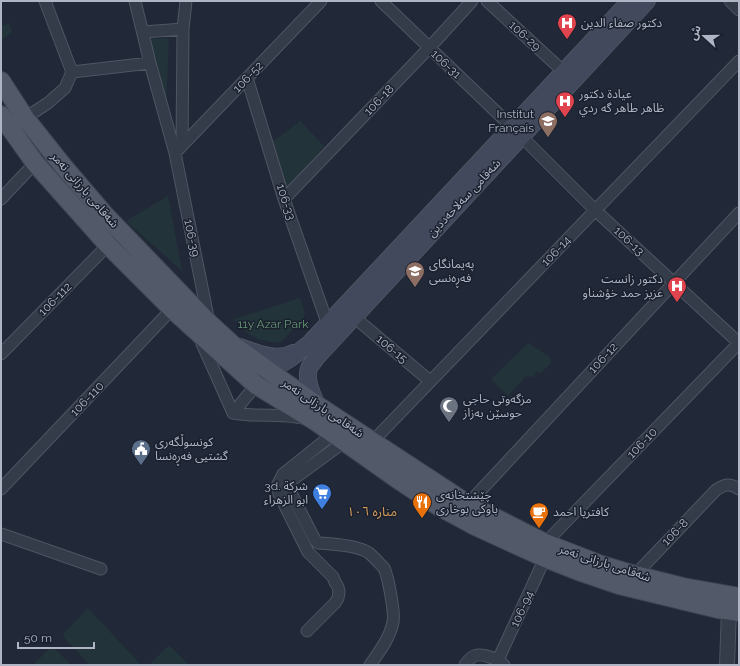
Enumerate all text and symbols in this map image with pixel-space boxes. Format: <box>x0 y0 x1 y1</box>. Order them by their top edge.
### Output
hospital icon: دكتور صفاء الدين <box>556 12 578 40</box>
place label: دكتور صفاء الدين <box>581 16 663 30</box>
north arrow <box>684 16 724 56</box>
street label: 106-29 <box>506 18 544 54</box>
text: ش <box>686 23 704 42</box>
street label: 106-31 <box>428 47 464 81</box>
street label: 106-52 <box>230 59 266 95</box>
street label: 106-18 <box>361 82 397 118</box>
place label: عيادة دكتور ظاهر طاهر گه ردي <box>578 87 664 118</box>
hospital icon: عيادة دكتور ظاهر طاهر گه ردي <box>554 90 576 118</box>
place label: Institut Français <box>488 107 534 135</box>
school or university icon: Institut Français <box>537 110 559 138</box>
street label: شەقامی بارزانی نەمر <box>48 149 122 231</box>
street label: شەقامی سەلاحەددین <box>424 156 504 240</box>
street label: 106-33 <box>274 182 298 222</box>
street label: 106-39 <box>181 218 203 258</box>
street label: 106-13 <box>611 224 647 258</box>
street label: 106-14 <box>538 233 574 269</box>
place label: پەیمانگای فەڕەنسی <box>429 257 474 289</box>
school or university icon: پەیمانگای فەڕەنسی <box>404 260 426 288</box>
place label: دكتور زانست عزيز حمد خؤشناو <box>583 272 663 300</box>
hospital icon: دكتور زانست عزيز حمد خؤشناو <box>666 275 688 303</box>
street label: 106-112 <box>35 279 75 319</box>
park label: 11y Azar Park <box>237 317 309 331</box>
street label: 106-15 <box>374 332 411 366</box>
street label: 106-12 <box>586 340 620 376</box>
street label: شەقامی بارزانی نەمر <box>279 375 367 441</box>
street label: 106-110 <box>67 379 107 419</box>
place label: مزگەوتی حاجی حوسێن بەزاز <box>462 392 532 420</box>
mosque icon: مزگەوتی حاجی حوسێن بەزاز <box>438 395 460 423</box>
street label: 106-10 <box>624 425 660 461</box>
place label: کونسوڵگەری گشتیی فەڕەنسا <box>155 433 229 467</box>
public building icon: کونسوڵگەری گشتیی فەڕەنسا <box>130 438 152 466</box>
place label: 3d. شركة ابو الزهراء <box>264 479 308 507</box>
supermarket icon: 3d. شركة ابو الزهراء <box>311 482 333 510</box>
place label: چێشتخانەی باوكی بوخاری <box>436 488 498 516</box>
restaurant icon: چێشتخانەی باوكی بوخاری <box>411 491 433 519</box>
cafe icon: كافتريا احمد <box>528 501 550 529</box>
district label: منارە ١٠٦ <box>347 504 397 519</box>
place label: كافتريا احمد <box>553 505 610 519</box>
street label: 106-8 <box>659 516 691 548</box>
street label: شەقامی بارزانی نەمر <box>556 541 653 584</box>
street label: 106-94 <box>508 588 537 629</box>
scale bar <box>18 624 94 650</box>
text: 50 m <box>24 631 52 645</box>

